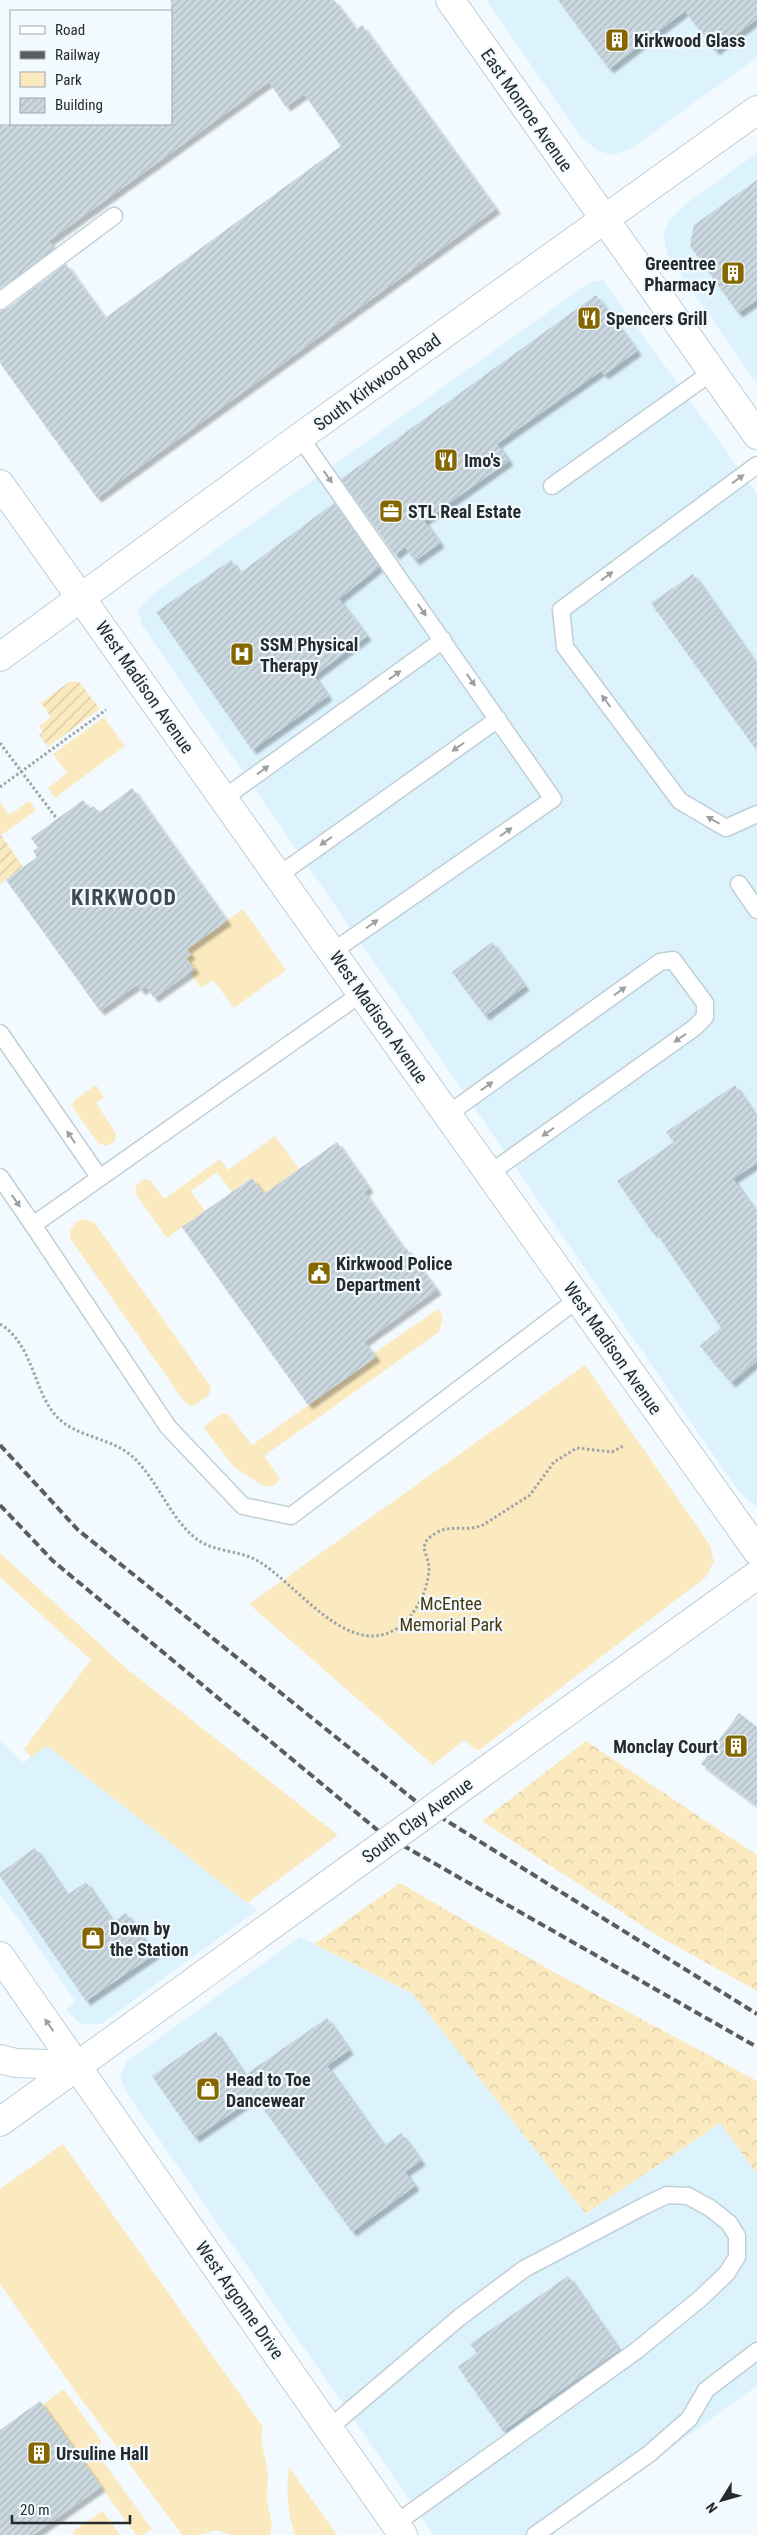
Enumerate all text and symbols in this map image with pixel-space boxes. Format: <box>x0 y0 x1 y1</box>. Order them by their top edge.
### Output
legend <box>10 10 172 125</box>
text: Road <box>55 21 85 39</box>
building icon: Kirkwood Glass <box>604 27 630 53</box>
place label: Kirkwood Glass <box>634 30 745 51</box>
street label: East Monroe Avenue <box>477 44 577 176</box>
text: Railway <box>55 46 100 64</box>
text: Park <box>55 71 82 89</box>
text: Building <box>55 96 103 114</box>
place label: Greentree Pharmacy <box>644 253 716 295</box>
building icon: Greentree Pharmacy <box>720 260 746 286</box>
restaurant icon: Spencers Grill <box>576 305 602 331</box>
place label: Spencers Grill <box>606 308 707 329</box>
street label: South Kirkwood Road <box>309 329 445 435</box>
restaurant icon: Imo's <box>433 447 459 473</box>
place label: Imo's <box>464 450 501 471</box>
one-way arrow <box>323 470 333 484</box>
one-way arrow <box>731 474 745 484</box>
office icon: STL Real Estate <box>378 498 404 524</box>
place label: STL Real Estate <box>408 501 522 522</box>
one-way arrow <box>600 571 614 581</box>
one-way arrow <box>417 603 427 617</box>
street label: West Madison Avenue <box>91 617 199 757</box>
place label: SSM Physical Therapy <box>260 634 358 676</box>
hospital icon: SSM Physical Therapy <box>229 641 255 667</box>
one-way arrow <box>388 670 402 680</box>
one-way arrow <box>466 673 476 686</box>
one-way arrow <box>600 695 611 708</box>
one-way arrow <box>452 742 465 752</box>
one-way arrow <box>256 764 269 775</box>
one-way arrow <box>706 816 721 824</box>
one-way arrow <box>499 827 513 837</box>
one-way arrow <box>319 836 333 846</box>
district label: KIRKWOOD <box>71 885 177 910</box>
one-way arrow <box>365 919 379 929</box>
street label: West Madison Avenue <box>325 947 433 1087</box>
one-way arrow <box>613 986 627 996</box>
one-way arrow <box>673 1033 687 1043</box>
one-way arrow <box>481 1081 494 1091</box>
one-way arrow <box>541 1127 554 1137</box>
one-way arrow <box>66 1130 76 1144</box>
one-way arrow <box>11 1194 21 1207</box>
place label: Kirkwood Police Department <box>336 1253 453 1295</box>
public building icon: Kirkwood Police Department <box>306 1260 332 1286</box>
street label: West Madison Avenue <box>559 1278 667 1418</box>
park label: McEntee Memorial Park <box>399 1593 503 1635</box>
building icon: Monclay Court <box>723 1733 749 1759</box>
place label: Monclay Court <box>613 1736 718 1757</box>
street label: South Clay Avenue <box>358 1773 476 1867</box>
place label: Down by the Station <box>110 1918 189 1960</box>
shop icon: Down by the Station <box>80 1925 106 1951</box>
one-way arrow <box>44 2019 54 2032</box>
place label: Head to Toe Dancewear <box>226 2069 311 2111</box>
shop icon: Head to Toe Dancewear <box>195 2076 221 2102</box>
street label: West Argonne Drive <box>192 2237 288 2363</box>
building icon: Ursuline Hall <box>26 2440 52 2466</box>
place label: Ursuline Hall <box>56 2443 149 2464</box>
north arrow <box>697 2475 747 2525</box>
scale bar <box>12 2492 130 2524</box>
text: N <box>703 2500 721 2516</box>
text: 20 m <box>20 2501 50 2519</box>

